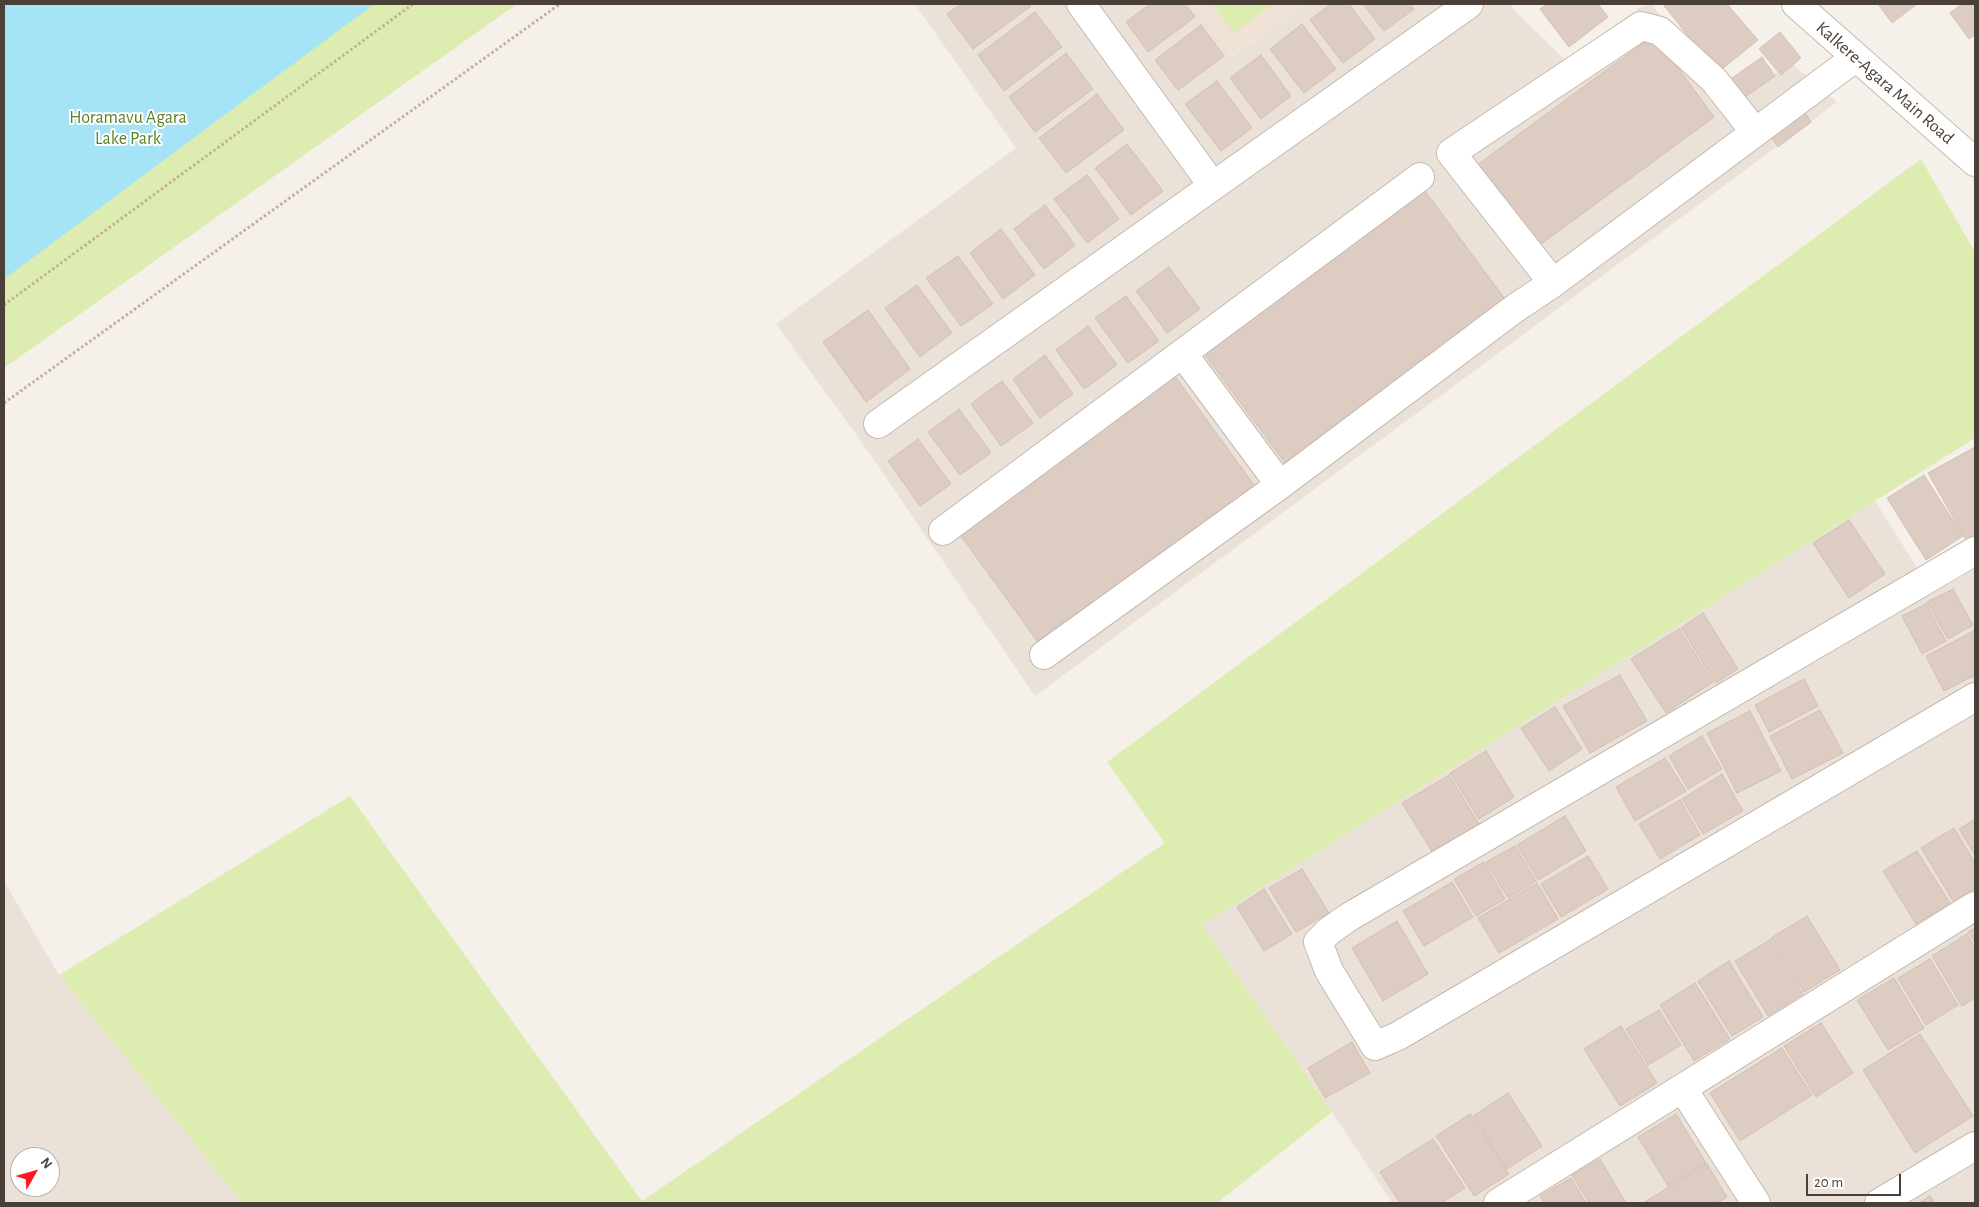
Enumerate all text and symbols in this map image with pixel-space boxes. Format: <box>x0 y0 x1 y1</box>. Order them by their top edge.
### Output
street label: Kalkere-Agara Main Road <box>1811 17 1959 149</box>
park label: Horamavu Agara Lake Park <box>69 107 187 150</box>
north arrow <box>10 1147 60 1197</box>
text: N <box>38 1155 55 1172</box>
scale bar <box>1809 1164 1904 1196</box>
text: 20 m <box>1814 1175 1843 1190</box>

